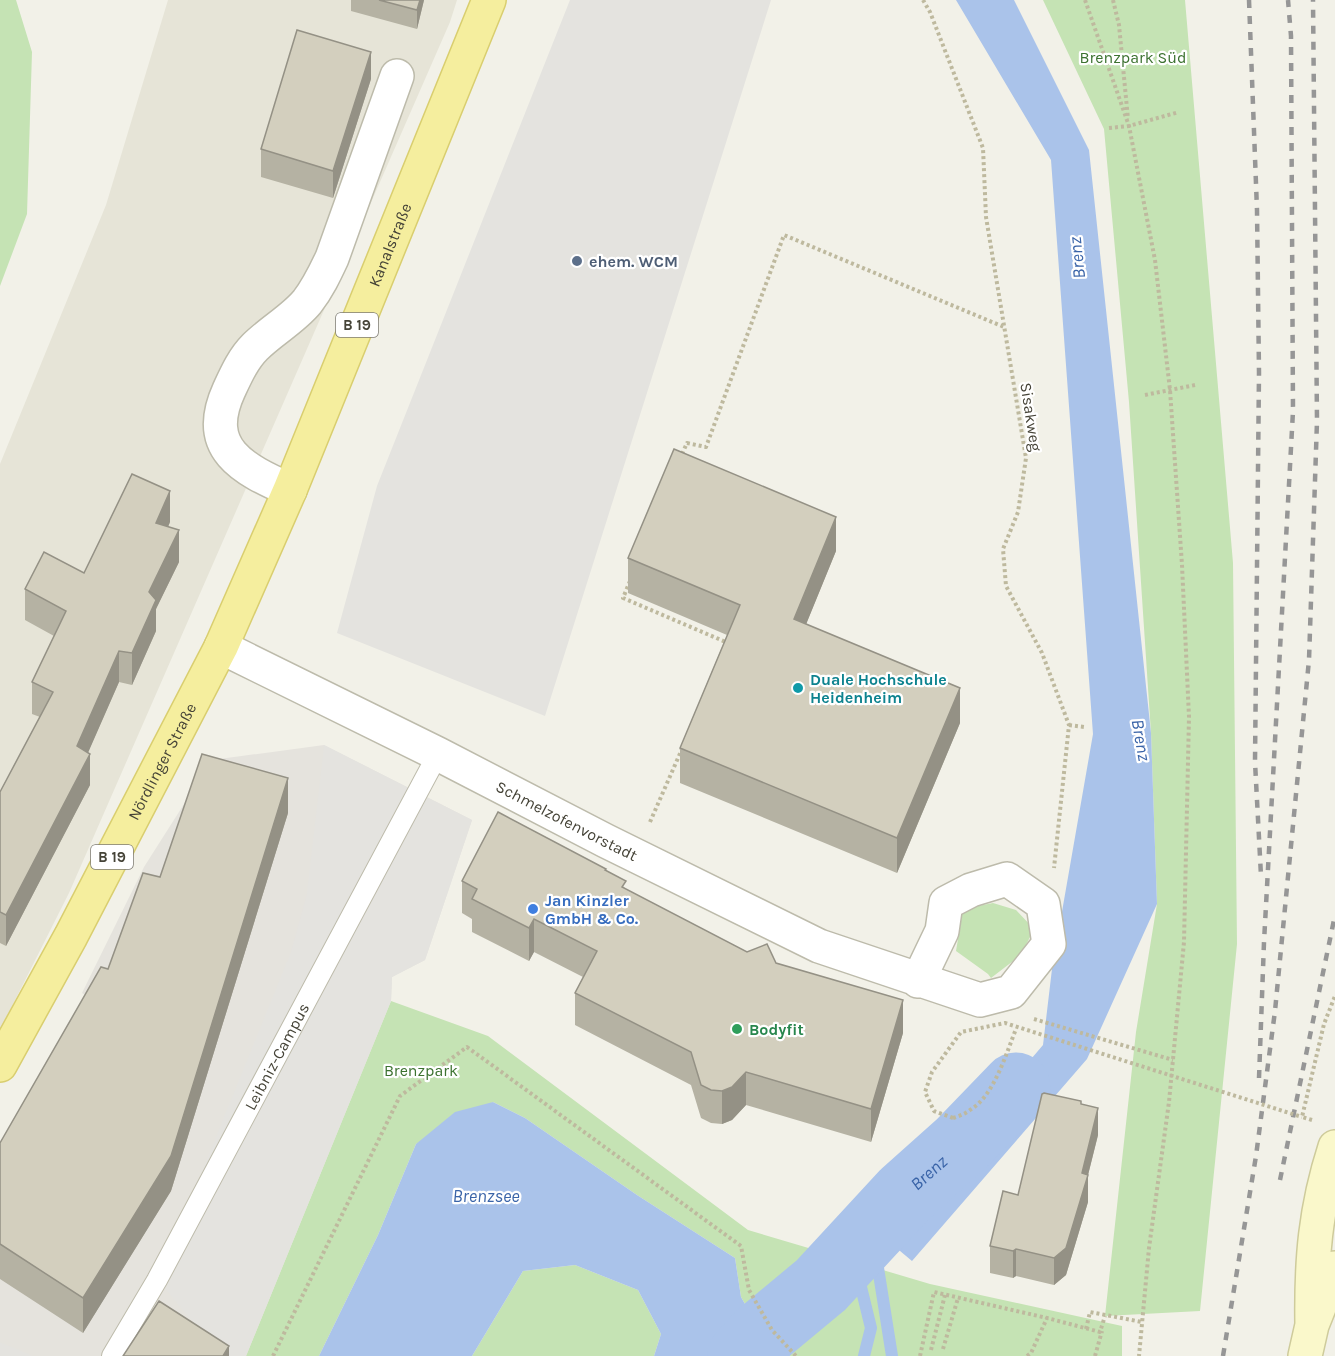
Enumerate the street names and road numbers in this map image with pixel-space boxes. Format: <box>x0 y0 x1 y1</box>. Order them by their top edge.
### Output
street label: Kanalstraße <box>364 200 415 289</box>
road number: B 19 <box>336 313 378 337</box>
street label: Sisakweg <box>1016 381 1046 453</box>
street label: Nördlinger Straße <box>123 700 200 823</box>
street label: Schmelzofenvorstadt <box>493 776 641 865</box>
road number: B 19 <box>91 845 133 869</box>
street label: Leibniz-Campus <box>240 999 313 1113</box>

